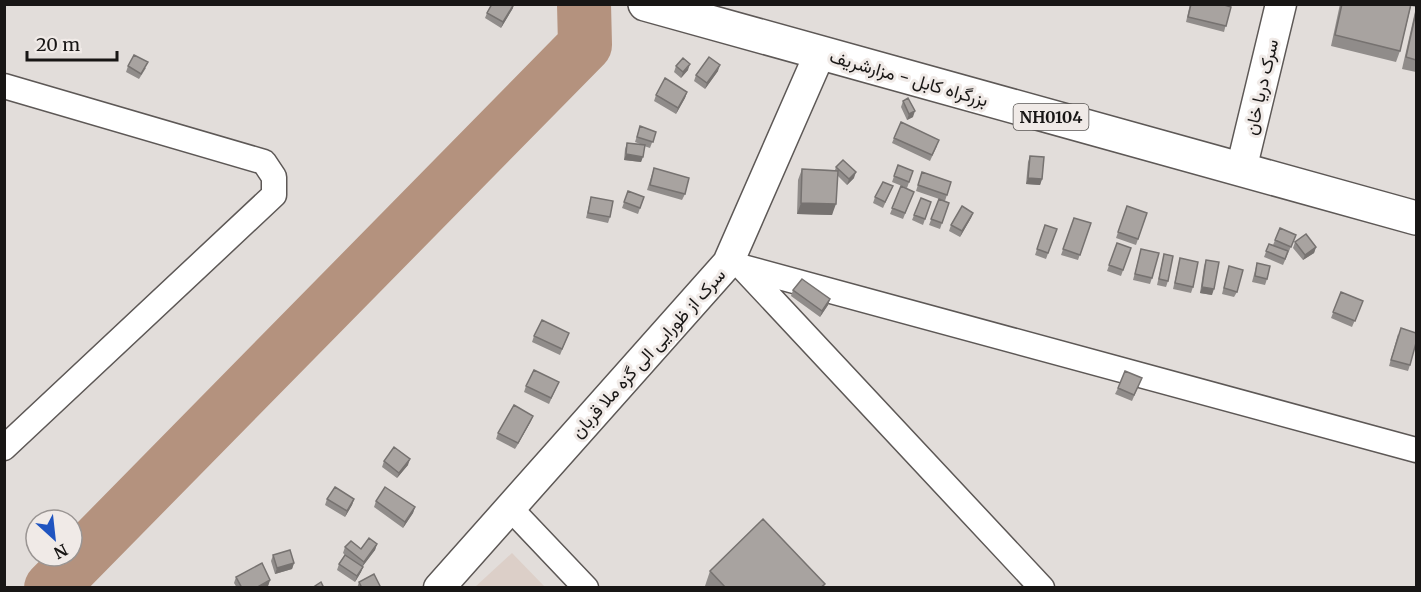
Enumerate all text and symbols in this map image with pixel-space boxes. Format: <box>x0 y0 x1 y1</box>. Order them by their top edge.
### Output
scale bar <box>27 24 117 62</box>
text: 20 m <box>36 33 80 56</box>
street label: سرک دریا خان <box>1239 37 1283 137</box>
street label: بزرگراه کابل - مزارشریف <box>827 44 991 112</box>
road number: NH0104 <box>1014 104 1088 130</box>
street label: سرک از ظورایی الی گزه ملا قربان <box>566 264 730 442</box>
north arrow <box>24 508 84 568</box>
text: N <box>50 540 71 563</box>

